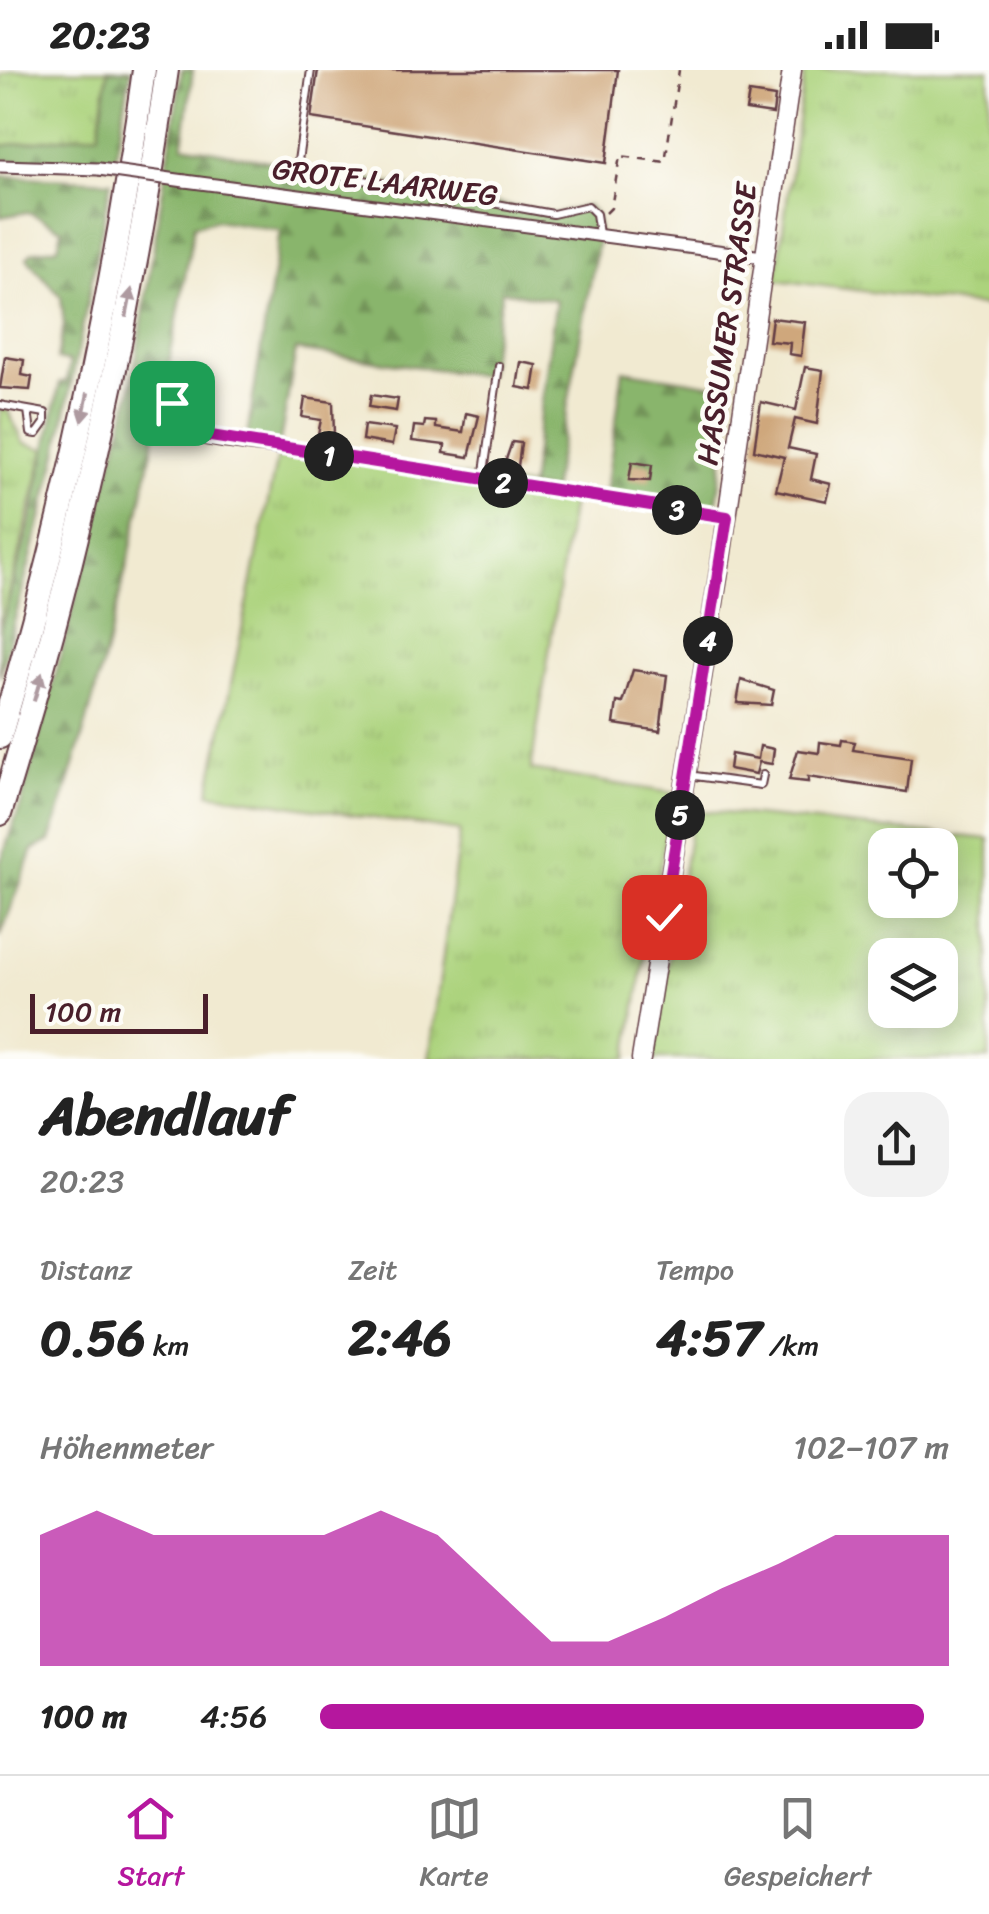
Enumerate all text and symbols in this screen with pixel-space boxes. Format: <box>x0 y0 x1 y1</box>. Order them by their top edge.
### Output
text: 20:23 <box>50 2 150 69</box>
street label: GROTE LAARWEG <box>269 141 501 223</box>
street label: HASSUMER STRASSE <box>680 177 774 469</box>
one-way arrow <box>122 287 137 318</box>
pin <box>130 361 215 446</box>
icon: arrive <box>145 376 200 431</box>
one-way arrow <box>76 392 92 423</box>
pin: 1 <box>304 431 354 481</box>
text: 1 <box>323 431 335 480</box>
pin: 2 <box>478 458 528 508</box>
text: 2 <box>495 458 511 507</box>
pin: 3 <box>652 485 702 535</box>
text: 3 <box>669 485 685 534</box>
pin: 4 <box>683 616 733 666</box>
text: 4 <box>699 616 717 665</box>
one-way arrow <box>31 671 46 702</box>
pin: 5 <box>655 790 705 840</box>
text: 5 <box>671 790 689 839</box>
map controls <box>868 828 958 1028</box>
button: locate <box>868 828 958 918</box>
pin <box>622 875 707 960</box>
icon: check <box>637 890 692 945</box>
button: layers <box>868 938 958 1028</box>
text: 100 m <box>45 987 121 1036</box>
scale bar <box>30 989 208 1034</box>
text: Abendlauf <box>40 1067 290 1164</box>
button: share <box>844 1092 949 1197</box>
text: 20:23 <box>40 1153 124 1210</box>
text: Distanz <box>40 1245 132 1294</box>
text: Zeit <box>348 1245 398 1294</box>
text: Tempo <box>656 1245 734 1294</box>
text: 0.56 <box>40 1294 146 1383</box>
text: 2:46 <box>348 1294 452 1383</box>
text: 4:57 <box>656 1294 761 1383</box>
text: km <box>146 1321 189 1370</box>
text: /km <box>761 1321 819 1370</box>
text: Höhenmeter <box>40 1419 213 1476</box>
text: 102–107 m <box>793 1419 949 1476</box>
text: 100 m <box>40 1688 127 1745</box>
text: 4:56 <box>200 1688 267 1745</box>
tab: Start <box>118 1791 184 1900</box>
tab: Karte <box>419 1791 489 1900</box>
tab: Gespeichert <box>724 1791 871 1900</box>

